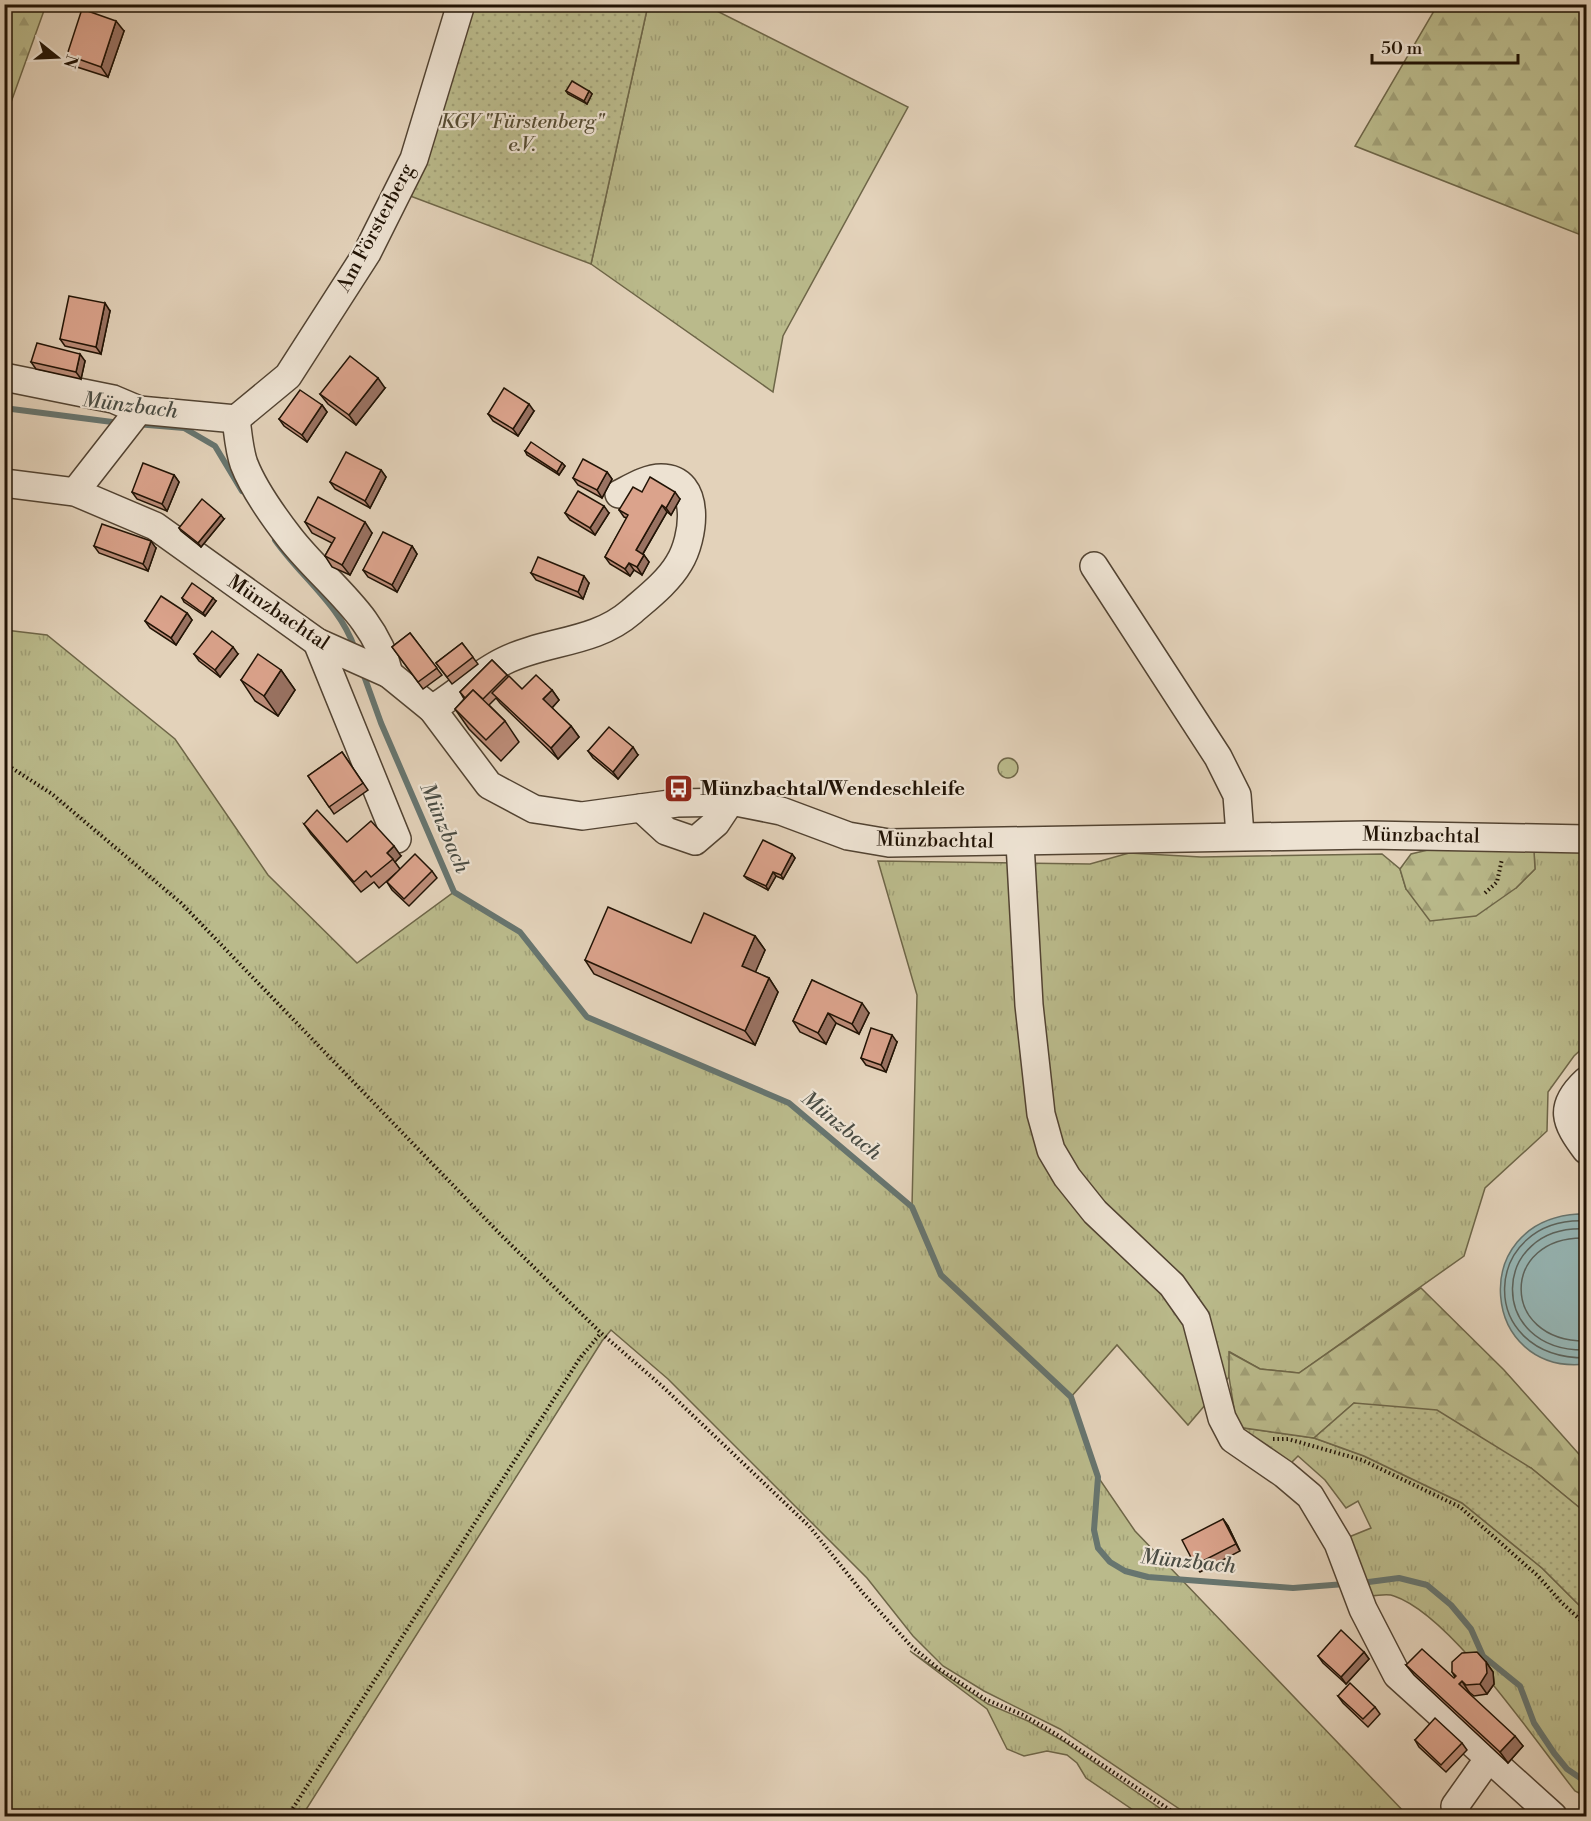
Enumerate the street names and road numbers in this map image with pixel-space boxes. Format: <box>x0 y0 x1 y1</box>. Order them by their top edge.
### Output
street label: Am Försterberg <box>331 159 421 297</box>
street label: Münzbachtal <box>222 570 334 656</box>
street label: Münzbachtal <box>1362 822 1480 850</box>
street label: Münzbachtal <box>876 827 994 855</box>

